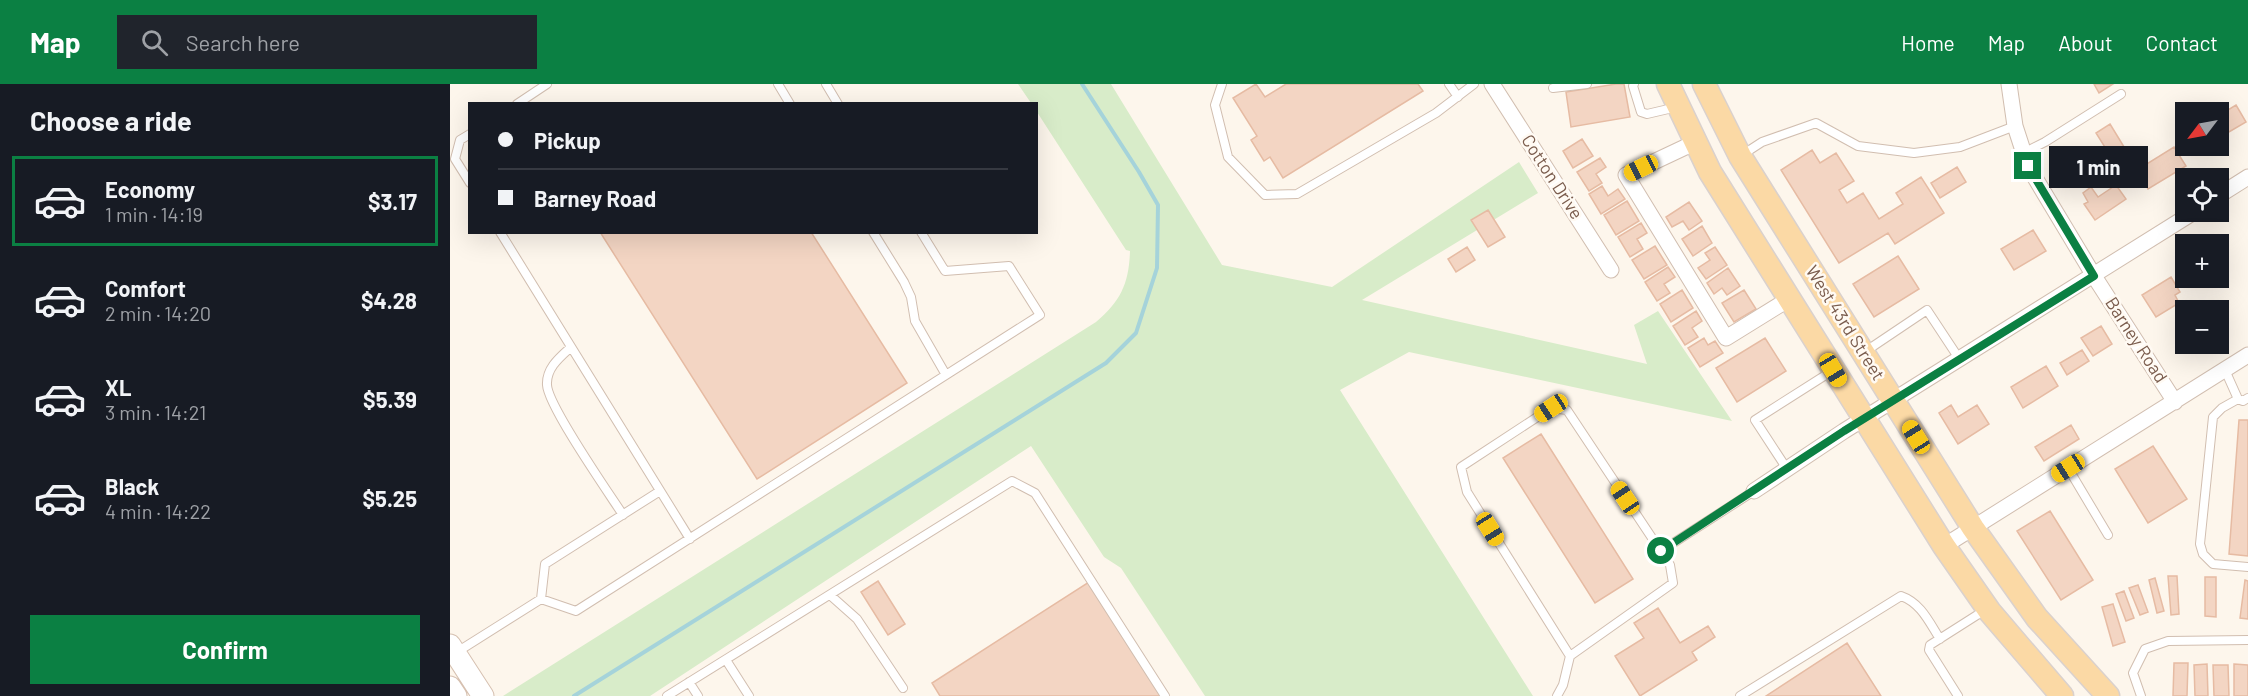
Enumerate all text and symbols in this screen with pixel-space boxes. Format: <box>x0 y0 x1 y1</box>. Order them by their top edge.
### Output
search box <box>117 15 537 69</box>
text: Map <box>30 25 81 59</box>
icon: search <box>138 26 171 59</box>
text: Search here <box>186 29 300 55</box>
text: Home <box>1901 30 1955 55</box>
text: Map <box>1988 30 2025 55</box>
text: About <box>2058 30 2113 55</box>
text: Contact <box>2146 30 2218 55</box>
north arrow <box>2175 102 2229 156</box>
map controls <box>2175 102 2229 354</box>
text: Choose a ride <box>30 104 192 136</box>
text: Pickup <box>534 127 601 153</box>
street label: Cotton Drive <box>1517 130 1588 223</box>
callout: 1 min <box>2049 145 2148 187</box>
car <box>1621 152 1661 184</box>
route end <box>2014 152 2041 179</box>
text: 1 min <box>2077 155 2120 179</box>
button: locate <box>2175 168 2229 222</box>
icon: car <box>33 174 87 228</box>
text: Economy <box>105 176 195 202</box>
text: Barney Road <box>534 185 656 211</box>
text: $3.17 <box>368 188 417 214</box>
text: 1 min · 14:19 <box>105 202 203 226</box>
button: + <box>2175 234 2229 288</box>
street label: West 43rd Street <box>1802 261 1890 384</box>
icon: car <box>33 273 87 327</box>
text: Comfort <box>105 275 186 301</box>
text: $4.28 <box>361 287 417 313</box>
street label: Barney Road <box>2101 293 2173 386</box>
button: − <box>2175 300 2229 354</box>
text: 2 min · 14:20 <box>105 301 211 325</box>
car <box>1816 350 1850 390</box>
icon: car <box>33 372 87 426</box>
text: XL <box>105 374 131 400</box>
text: $5.39 <box>363 386 417 412</box>
car <box>1531 391 1571 425</box>
text: 3 min · 14:21 <box>105 400 206 424</box>
car <box>1899 417 1933 457</box>
car <box>2048 451 2088 485</box>
icon: car <box>33 471 87 525</box>
text: Black <box>105 473 159 499</box>
car <box>1607 478 1643 518</box>
text: $5.25 <box>362 485 417 511</box>
text: 4 min · 14:22 <box>105 499 211 523</box>
car <box>1473 509 1507 549</box>
route start <box>1647 537 1674 564</box>
button: Confirm <box>30 615 420 684</box>

